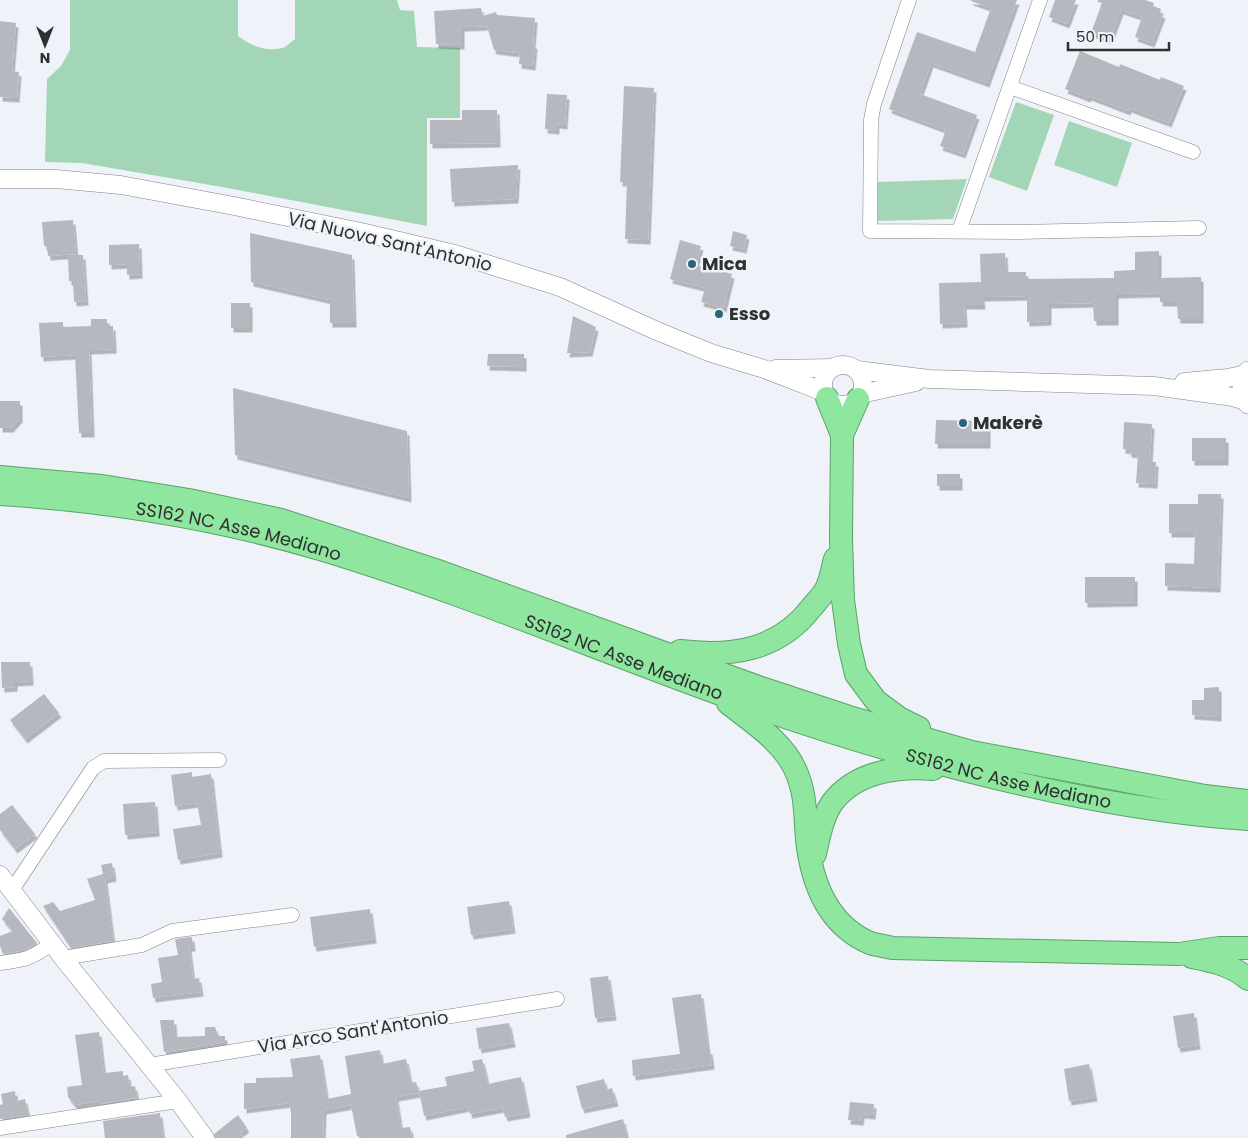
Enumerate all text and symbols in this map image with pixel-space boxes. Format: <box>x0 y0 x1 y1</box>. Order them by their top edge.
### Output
north arrow <box>20 20 70 70</box>
scale bar <box>1068 20 1169 52</box>
text: 50 m <box>1076 26 1114 47</box>
text: N <box>40 48 50 68</box>
street label: Via Nuova Sant'Antonio <box>285 206 495 277</box>
place label: Mica <box>702 251 747 276</box>
marker: Mica <box>686 258 698 270</box>
place label: Esso <box>729 301 770 326</box>
marker: Esso <box>713 308 725 320</box>
place label: Makerè <box>973 410 1043 435</box>
marker: Makerè <box>957 417 969 429</box>
street label: SS162 NC Asse Mediano <box>134 496 345 567</box>
street label: SS162 NC Asse Mediano <box>521 608 727 706</box>
street label: SS162 NC Asse Mediano <box>903 742 1113 814</box>
street label: Via Arco Sant'Antonio <box>256 1004 450 1059</box>

